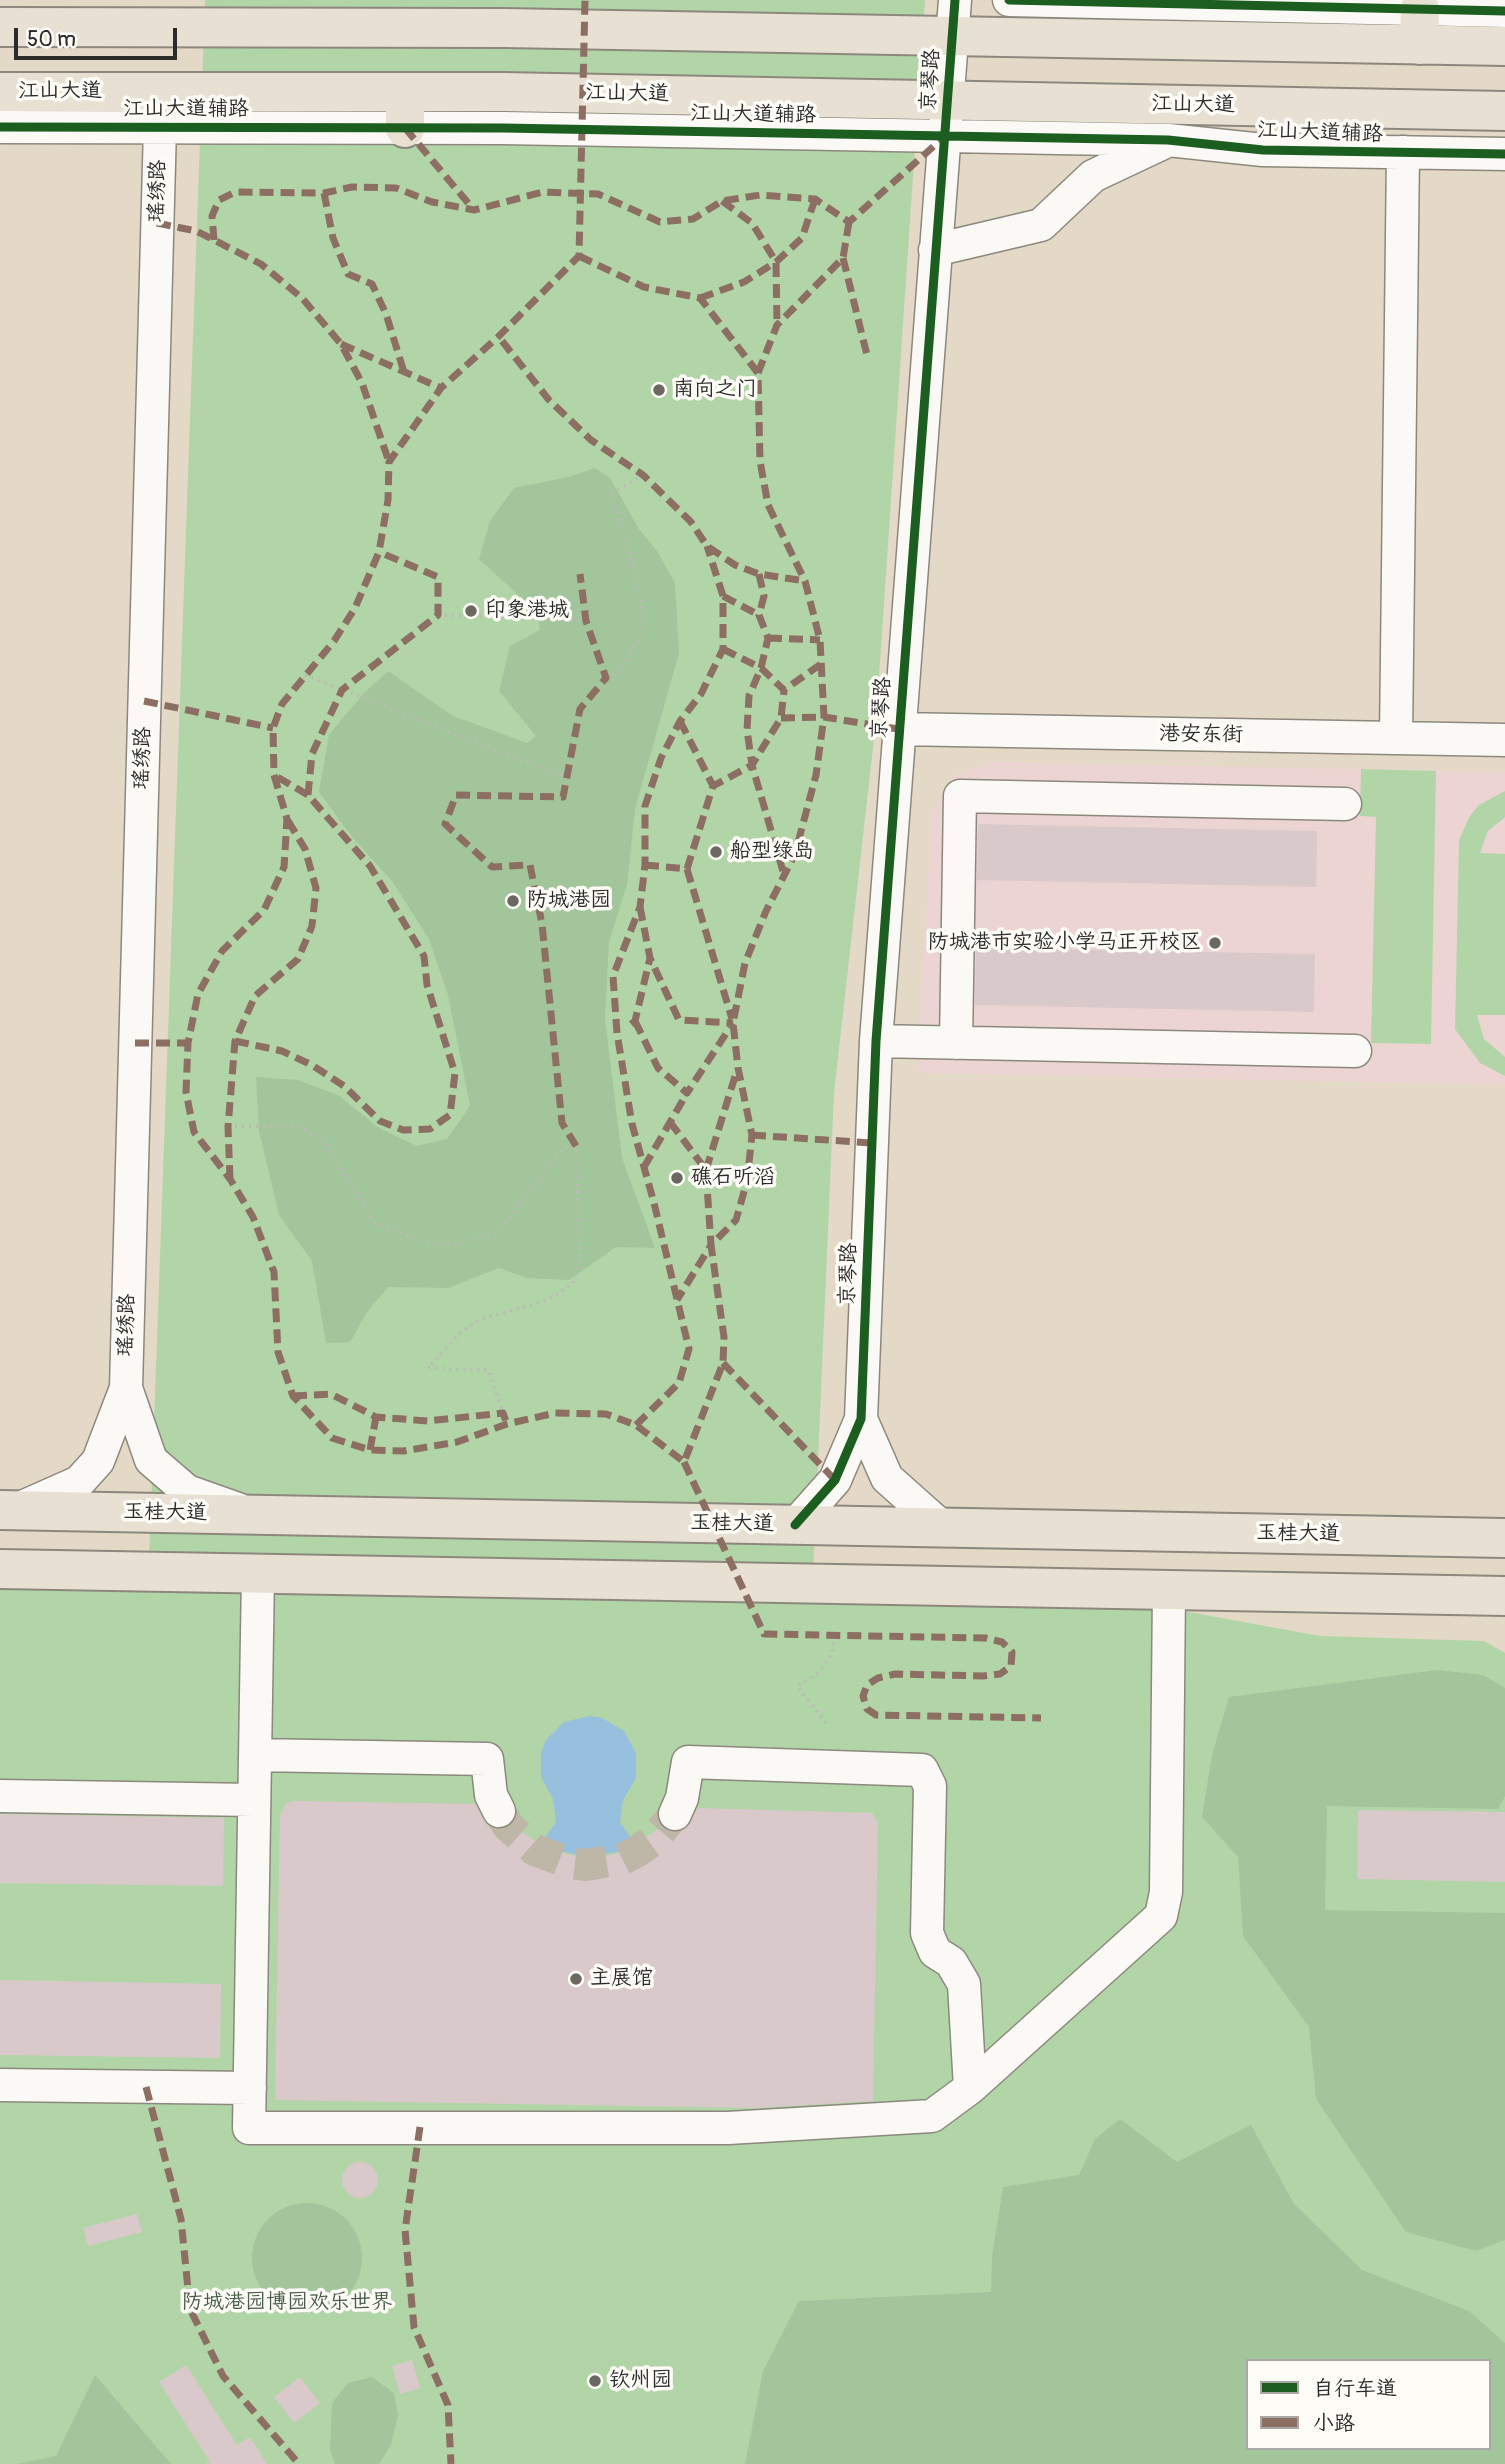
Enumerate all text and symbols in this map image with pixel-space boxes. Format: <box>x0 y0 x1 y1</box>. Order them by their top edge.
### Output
scale bar <box>18 14 180 58</box>
text: 50 m <box>27 26 76 53</box>
street label: 京琴路 <box>916 48 946 112</box>
street label: 江山大道 <box>18 79 102 105</box>
street label: 江山大道 <box>585 81 669 107</box>
street label: 江山大道 <box>1151 92 1235 118</box>
street label: 江山大道辅路 <box>123 97 249 123</box>
street label: 江山大道辅路 <box>690 101 816 129</box>
street label: 江山大道辅路 <box>1257 118 1383 148</box>
street label: 瑶绣路 <box>144 159 172 223</box>
place label: 南向之门 <box>673 377 757 403</box>
marker: 南向之门 <box>651 382 667 398</box>
place label: 印象港城 <box>485 598 569 624</box>
marker: 印象港城 <box>463 603 479 619</box>
street label: 京琴路 <box>867 676 897 740</box>
street label: 港安东街 <box>1159 722 1243 748</box>
street label: 瑶绣路 <box>129 726 157 790</box>
place label: 船型绿岛 <box>730 839 814 865</box>
marker: 船型绿岛 <box>708 844 724 860</box>
place label: 防城港园 <box>527 888 611 914</box>
marker: 防城港园 <box>505 893 521 909</box>
place label: 防城港市实验小学马正开校区 <box>928 930 1201 956</box>
marker: 防城港市实验小学马正开校区 <box>1207 935 1223 951</box>
place label: 礁石听滔 <box>691 1165 775 1191</box>
marker: 礁石听滔 <box>669 1170 685 1186</box>
street label: 京琴路 <box>835 1242 863 1306</box>
street label: 瑶绣路 <box>113 1293 141 1357</box>
street label: 玉桂大道 <box>123 1500 207 1526</box>
street label: 玉桂大道 <box>690 1511 774 1537</box>
street label: 玉桂大道 <box>1256 1521 1340 1547</box>
place label: 主展馆 <box>590 1966 653 1992</box>
marker: 主展馆 <box>568 1971 584 1987</box>
park label: 防城港园博园欢乐世界 <box>182 2290 392 2316</box>
legend <box>1246 2359 1491 2450</box>
place label: 钦州园 <box>609 2368 672 2394</box>
marker: 钦州园 <box>587 2373 603 2389</box>
text: 自行车道 <box>1313 2375 1397 2402</box>
text: 小路 <box>1313 2410 1355 2437</box>

